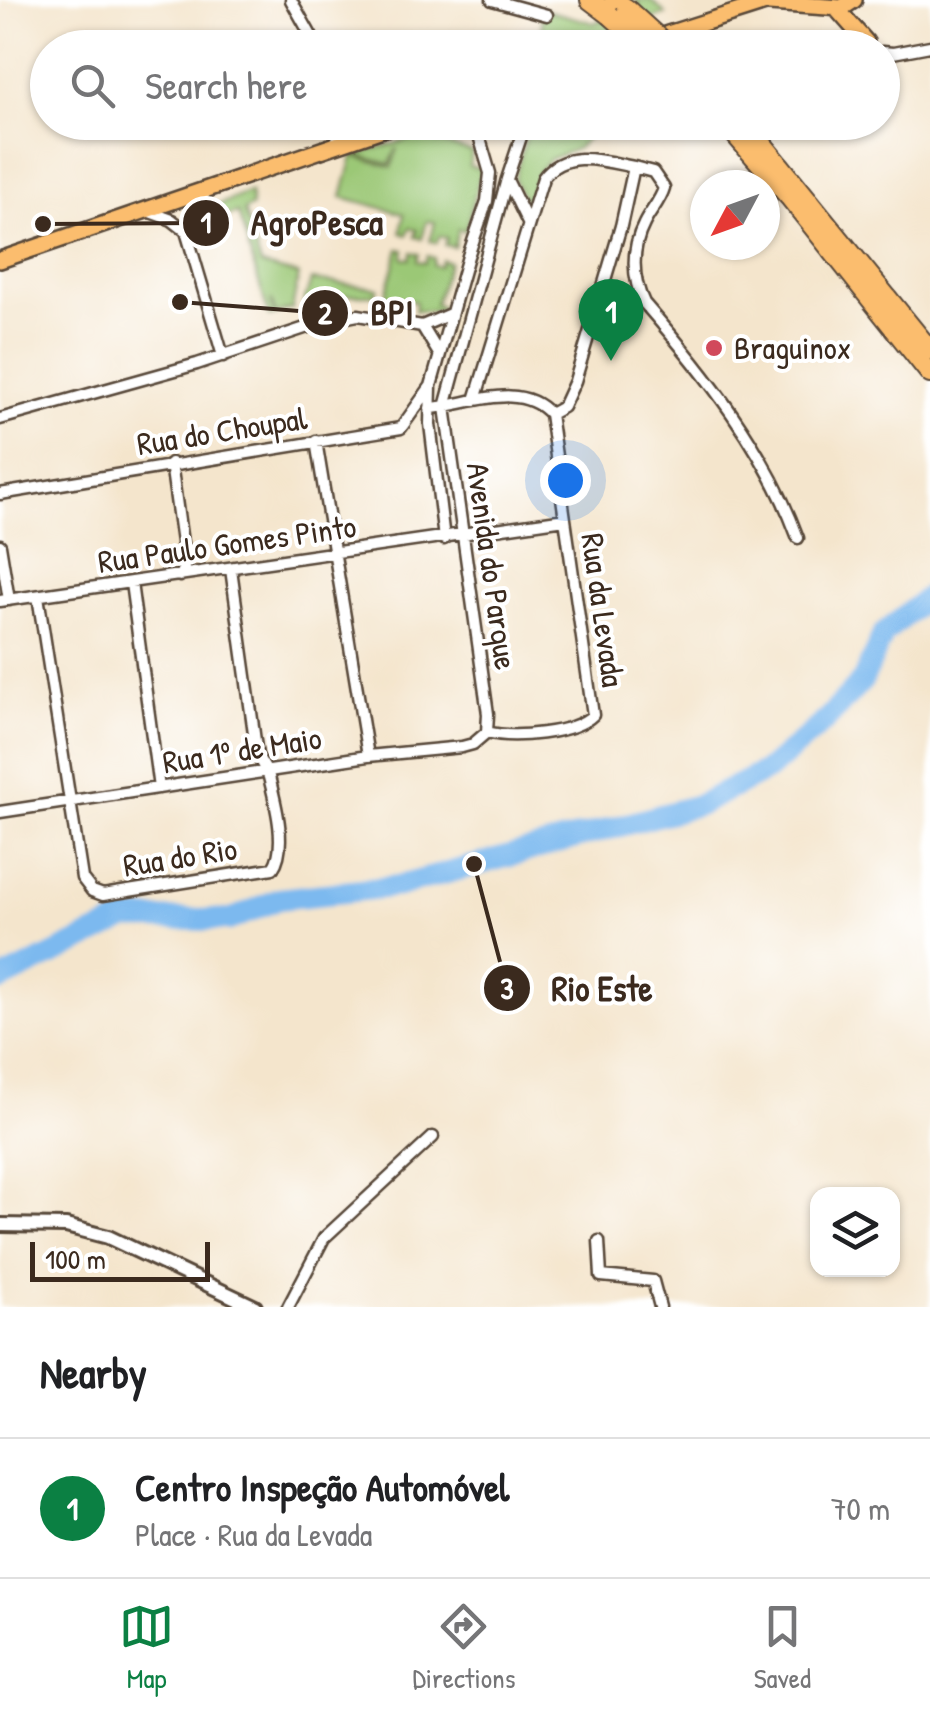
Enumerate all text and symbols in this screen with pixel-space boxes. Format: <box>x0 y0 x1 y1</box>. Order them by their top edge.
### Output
search box <box>30 30 900 140</box>
icon: search <box>65 58 120 113</box>
text: Search here <box>145 59 307 111</box>
north arrow <box>690 170 780 260</box>
callout: AgroPesca <box>181 190 403 255</box>
text: AgroPesca <box>251 199 383 247</box>
text: 1 <box>201 202 212 242</box>
pin: 1 <box>578 278 644 361</box>
callout: BPI <box>300 281 433 346</box>
text: BPI <box>371 289 413 336</box>
text: 2 <box>318 293 333 333</box>
place label: Braguinox <box>734 326 851 369</box>
marker: Braguinox <box>703 337 725 359</box>
street label: Rua do Choupal <box>134 396 310 465</box>
your location <box>540 455 591 506</box>
street label: Avenida do Parque <box>457 460 528 672</box>
street label: Rua Paulo Gomes Pinto <box>95 504 359 583</box>
street label: Rua da Levada <box>571 530 636 689</box>
street label: Rua 1º de Maio <box>160 716 324 783</box>
street label: Rua do Rio <box>120 826 240 887</box>
callout: Rio Este <box>482 956 673 1021</box>
text: Rio Este <box>552 965 652 1012</box>
text: 3 <box>500 968 514 1008</box>
map controls <box>810 1187 900 1277</box>
button: layers <box>810 1187 900 1277</box>
scale bar <box>30 1237 210 1282</box>
text: 100 m <box>45 1240 106 1278</box>
text: Nearby <box>40 1344 147 1401</box>
text: Centro Inspeção Automóvel <box>135 1461 509 1513</box>
text: 1 <box>67 1487 78 1530</box>
text: 70 m <box>831 1487 890 1530</box>
text: Place · Rua da Levada <box>135 1513 372 1556</box>
tab: Map <box>119 1599 174 1697</box>
tab: Directions <box>412 1599 515 1697</box>
tab: Saved <box>754 1599 811 1697</box>

